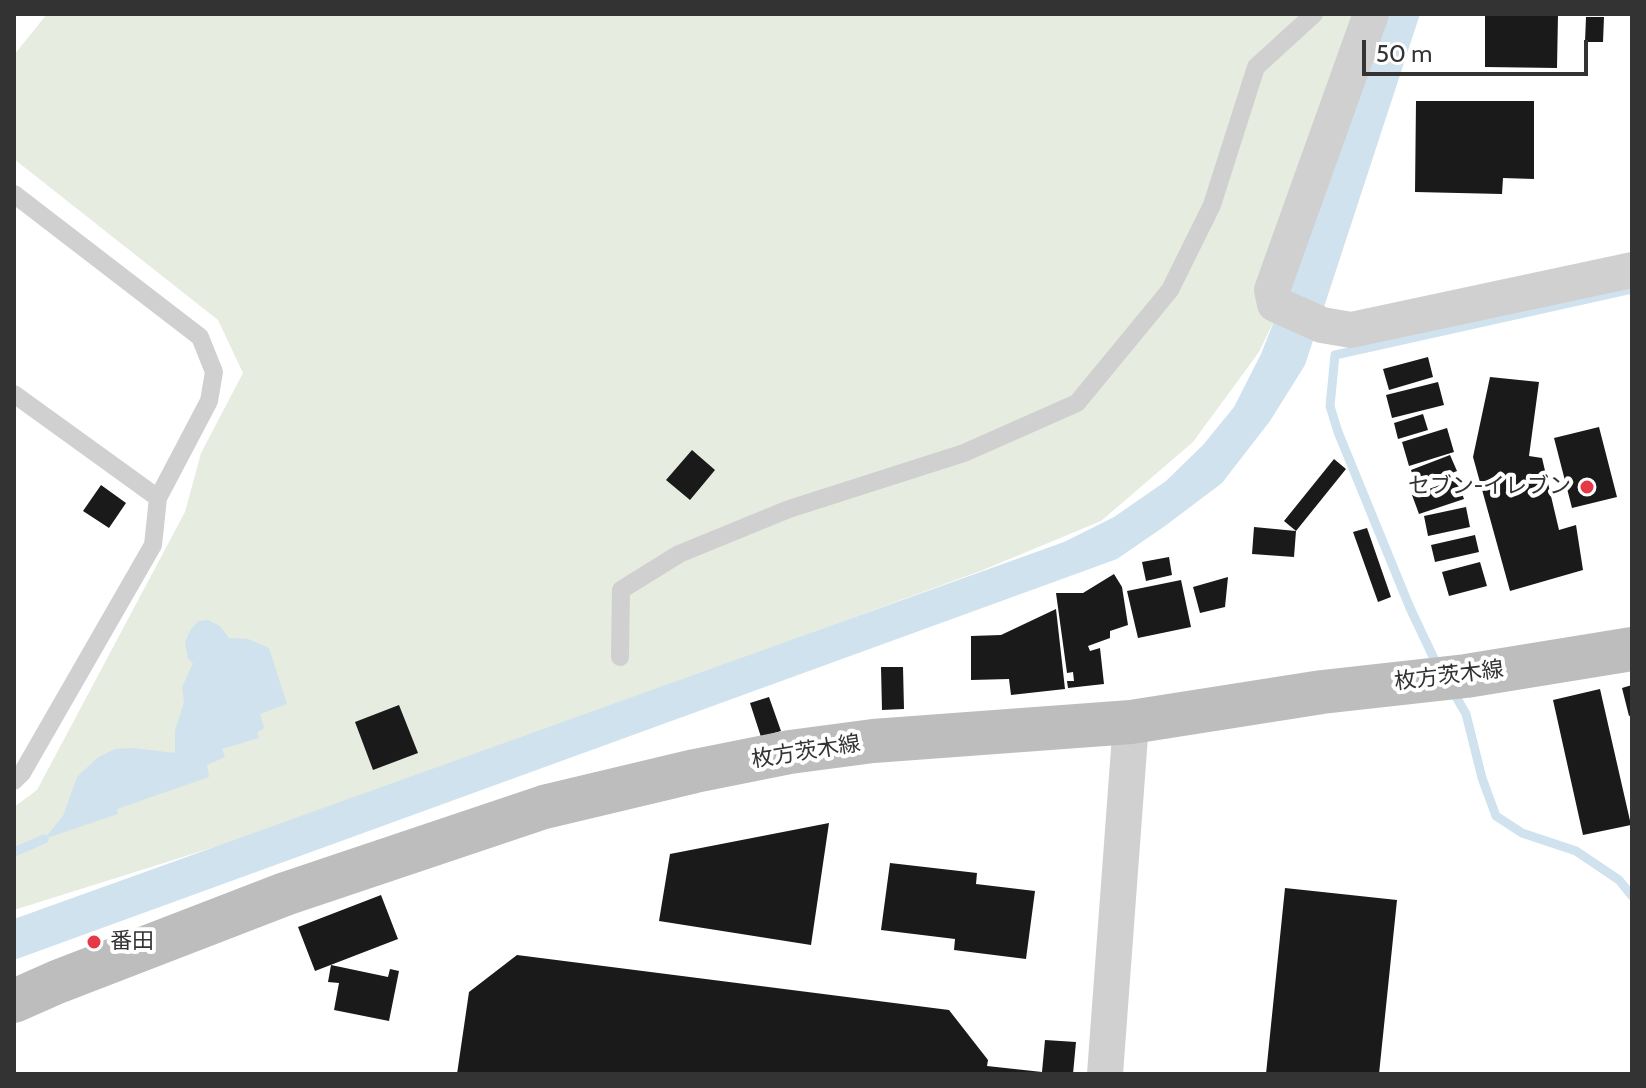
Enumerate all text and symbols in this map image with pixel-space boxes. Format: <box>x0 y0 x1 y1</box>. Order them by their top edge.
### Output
scale bar <box>1366 24 1592 74</box>
text: 50 m <box>1376 39 1432 68</box>
place label: セブン-イレブン <box>1408 474 1571 500</box>
marker: セブン-イレブン <box>1578 478 1596 496</box>
street label: 枚方茨木線 <box>1393 656 1505 696</box>
street label: 枚方茨木線 <box>750 730 862 774</box>
place label: 番田 <box>110 929 154 955</box>
marker: 番田 <box>85 933 103 951</box>

